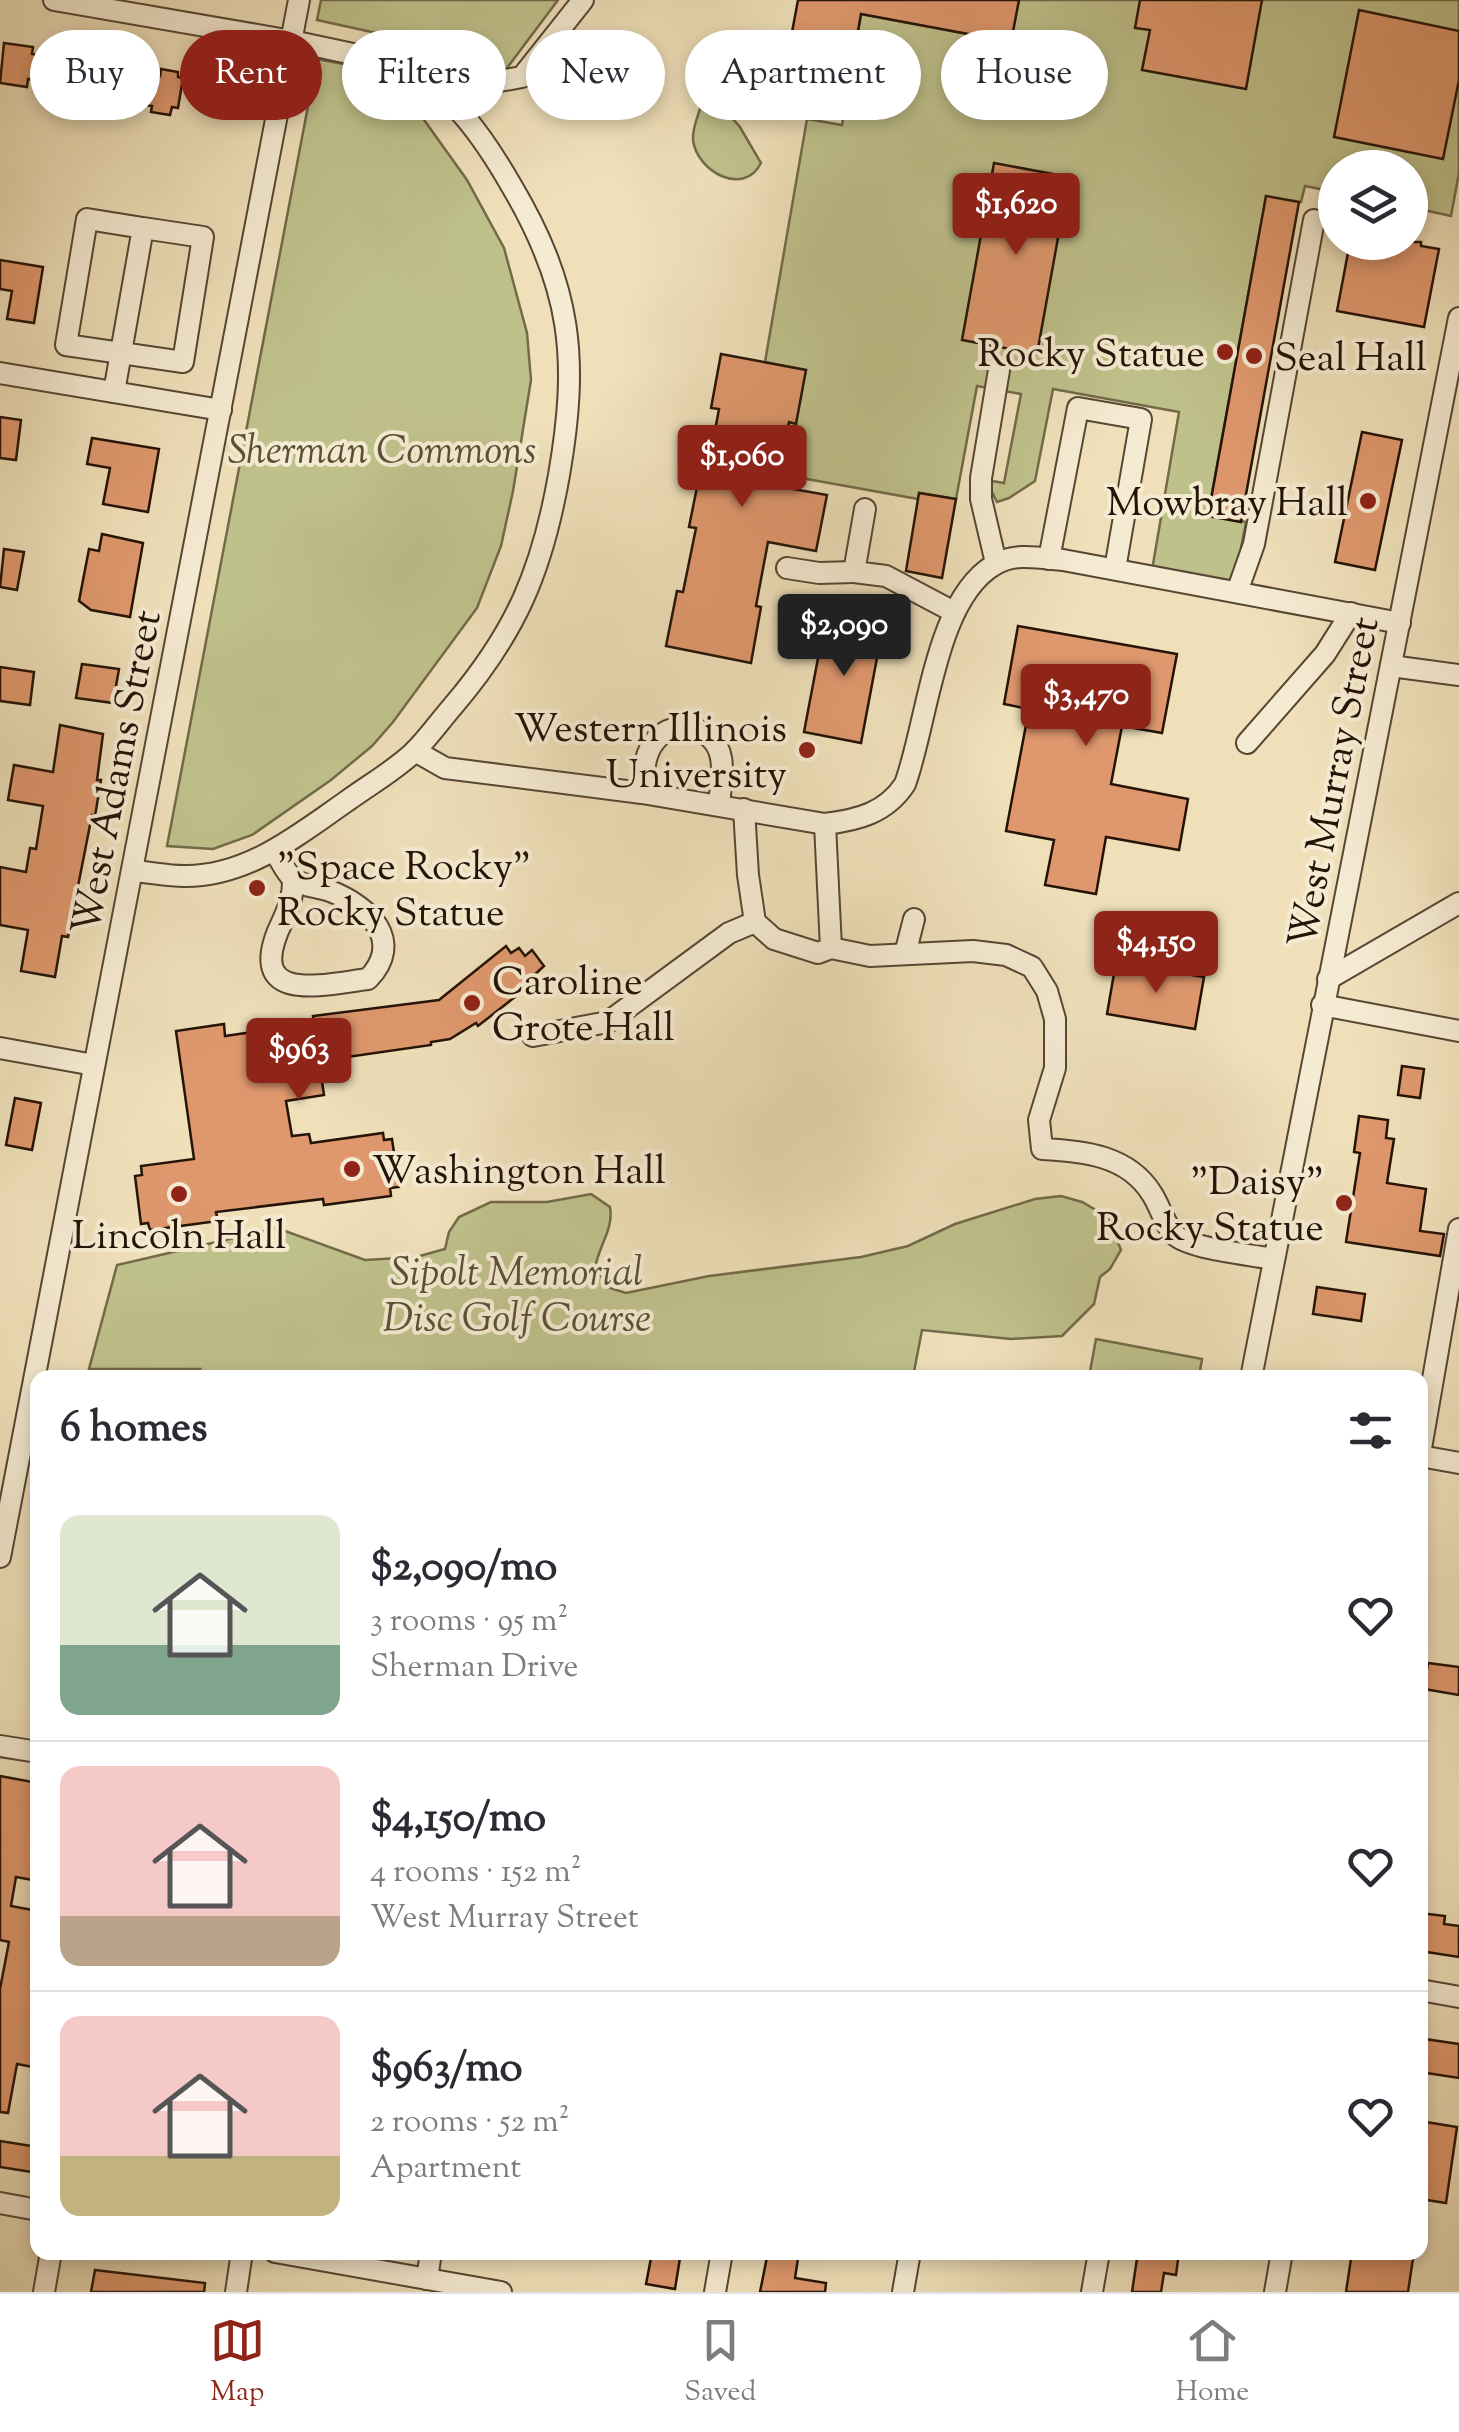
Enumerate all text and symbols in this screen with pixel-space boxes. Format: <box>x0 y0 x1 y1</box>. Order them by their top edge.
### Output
chip: Buy <box>30 30 160 120</box>
chip: Rent <box>180 30 322 120</box>
chip: Filters <box>342 30 506 120</box>
chip: New <box>526 30 665 120</box>
chip: Apartment <box>685 30 921 120</box>
chip: House <box>941 30 1108 120</box>
map controls <box>1318 150 1428 260</box>
button: layers <box>1318 150 1428 260</box>
pin: $1,620 <box>935 173 1097 258</box>
text: $1,620 <box>975 182 1057 228</box>
place label: Rocky Statue <box>977 328 1205 385</box>
place label: Seal Hall <box>1274 332 1427 389</box>
marker: Rocky Statue <box>1214 341 1236 363</box>
marker: Seal Hall <box>1243 345 1265 367</box>
park label: Sherman Commons <box>228 425 536 482</box>
pin: $1,060 <box>661 425 823 510</box>
text: $1,060 <box>700 434 784 480</box>
place label: Mowbray Hall <box>1106 477 1348 534</box>
marker: Mowbray Hall <box>1357 490 1379 512</box>
pin: $2,090 <box>763 594 925 679</box>
text: $2,090 <box>800 603 888 649</box>
street label: West Adams Street <box>60 606 179 940</box>
street label: West Murray Street <box>1276 612 1396 953</box>
pin: $3,470 <box>1005 664 1167 749</box>
text: $3,470 <box>1043 673 1129 719</box>
place label: Western Illinois University <box>514 703 787 806</box>
marker: Western Illinois University <box>796 739 818 761</box>
place label: "Space Rocky" Rocky Statue <box>277 841 531 944</box>
marker: "Space Rocky" Rocky Statue <box>246 877 268 899</box>
pin: $4,150 <box>1075 911 1237 996</box>
text: $4,150 <box>1116 920 1196 966</box>
place label: Caroline Grote Hall <box>492 956 675 1059</box>
marker: Caroline Grote Hall <box>461 992 483 1014</box>
pin: $963 <box>240 1018 358 1103</box>
text: $963 <box>268 1027 330 1073</box>
place label: Washington Hall <box>372 1145 666 1202</box>
place label: "Daisy" Rocky Statue <box>1096 1156 1324 1259</box>
marker: Washington Hall <box>341 1158 363 1180</box>
marker: Lincoln Hall <box>168 1183 190 1205</box>
marker: "Daisy" Rocky Statue <box>1333 1192 1355 1214</box>
place label: Lincoln Hall <box>72 1210 286 1267</box>
park label: Sipolt Memorial Disc Golf Course <box>383 1247 651 1350</box>
text: 6 homes <box>60 1400 207 1460</box>
icon: filters <box>1343 1403 1398 1458</box>
text: $2,090/mo <box>370 1539 557 1599</box>
icon: home <box>140 1555 260 1675</box>
icon: heart <box>1343 1588 1398 1643</box>
text: 3 rooms · 95 m² <box>370 1599 568 1645</box>
text: Sherman Drive <box>370 1645 578 1691</box>
text: $4,150/mo <box>370 1790 546 1850</box>
icon: home <box>140 1806 260 1926</box>
icon: heart <box>1343 1839 1398 1894</box>
text: 4 rooms · 152 m² <box>370 1850 582 1896</box>
text: West Murray Street <box>370 1896 639 1942</box>
text: $963/mo <box>370 2040 523 2100</box>
icon: home <box>140 2056 260 2176</box>
icon: heart <box>1343 2089 1398 2144</box>
text: 2 rooms · 52 m² <box>370 2100 570 2146</box>
text: Apartment <box>370 2146 521 2192</box>
tab: Map <box>210 2313 265 2413</box>
tab: Saved <box>684 2313 756 2413</box>
tab: Home <box>1176 2313 1249 2413</box>

